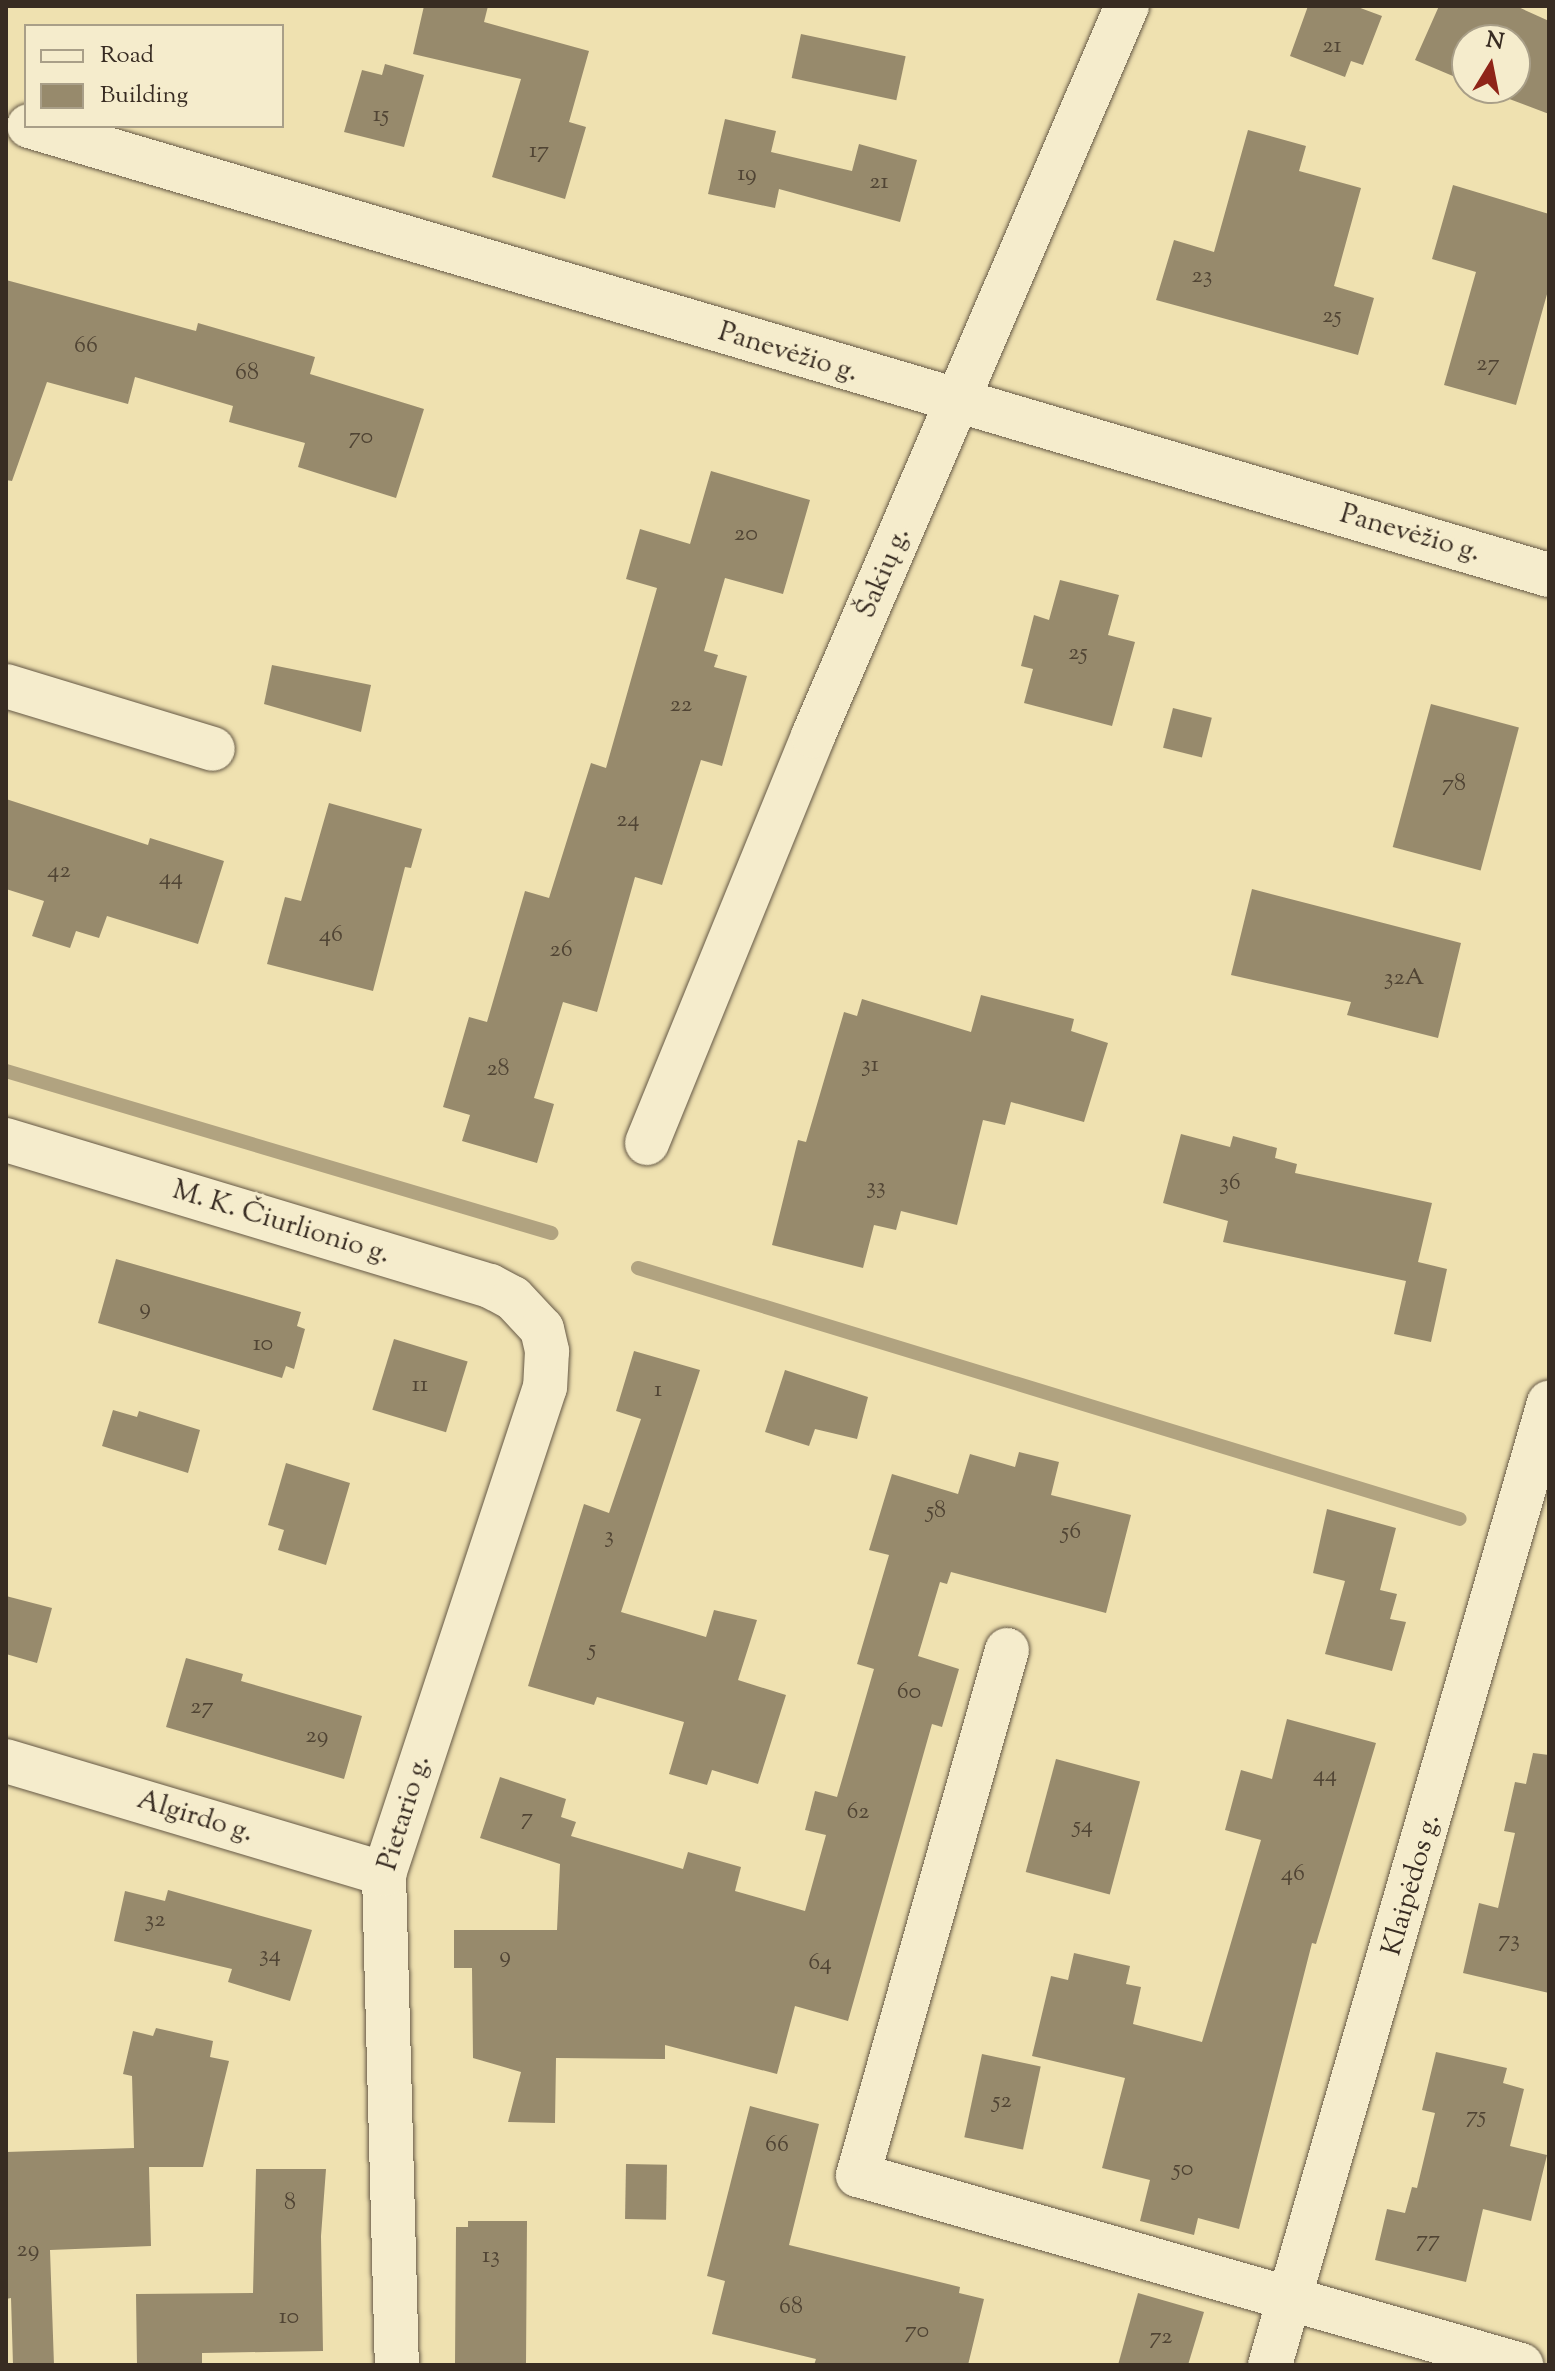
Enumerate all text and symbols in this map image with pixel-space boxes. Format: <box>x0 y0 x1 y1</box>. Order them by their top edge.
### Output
legend <box>24 24 284 128</box>
north arrow <box>1451 24 1531 104</box>
text: N <box>1483 25 1506 60</box>
house number: 21 <box>1322 33 1342 61</box>
text: Road <box>100 39 154 73</box>
text: Building <box>100 79 188 113</box>
house number: 15 <box>373 102 389 130</box>
house number: 17 <box>529 138 549 166</box>
house number: 19 <box>737 161 757 189</box>
house number: 21 <box>869 169 889 197</box>
house number: 23 <box>1192 263 1212 291</box>
house number: 25 <box>1322 303 1342 331</box>
street label: Panevėžio g. <box>714 316 862 390</box>
house number: 66 <box>74 333 98 361</box>
house number: 27 <box>1476 351 1500 379</box>
house number: 68 <box>235 360 259 388</box>
house number: 70 <box>349 424 373 452</box>
street label: Panevėžio g. <box>1336 498 1484 570</box>
house number: 20 <box>734 521 758 549</box>
street label: Šakių g. <box>850 522 918 624</box>
house number: 25 <box>1068 640 1088 668</box>
house number: 22 <box>670 692 692 720</box>
house number: 78 <box>1442 771 1466 799</box>
house number: 24 <box>616 807 640 835</box>
house number: 42 <box>47 858 71 886</box>
house number: 44 <box>159 865 183 893</box>
house number: 46 <box>319 922 343 950</box>
house number: 26 <box>549 937 573 965</box>
house number: 32A <box>1384 965 1424 993</box>
house number: 31 <box>861 1052 879 1080</box>
house number: 28 <box>486 1056 510 1084</box>
house number: 36 <box>1219 1170 1241 1198</box>
street label: M. K. Čiurlionio g. <box>168 1174 394 1272</box>
house number: 33 <box>866 1174 886 1202</box>
house number: 9 <box>139 1295 151 1323</box>
house number: 10 <box>253 1331 273 1359</box>
house number: 11 <box>412 1372 428 1400</box>
house number: 1 <box>654 1377 662 1405</box>
house number: 58 <box>926 1498 946 1526</box>
house number: 56 <box>1061 1519 1081 1547</box>
house number: 3 <box>604 1523 614 1551</box>
house number: 5 <box>588 1636 596 1664</box>
house number: 60 <box>897 1679 921 1707</box>
house number: 27 <box>190 1694 214 1722</box>
house number: 29 <box>306 1723 328 1751</box>
street label: Pietario g. <box>372 1751 438 1875</box>
house number: 44 <box>1313 1762 1337 1790</box>
street label: Algirdo g. <box>133 1783 257 1851</box>
house number: 62 <box>847 1799 869 1827</box>
house number: 7 <box>521 1805 533 1833</box>
street label: Klaipėdos g. <box>1376 1810 1448 1960</box>
house number: 54 <box>1073 1813 1093 1841</box>
house number: 46 <box>1281 1861 1305 1889</box>
house number: 32 <box>145 1907 165 1935</box>
house number: 73 <box>1498 1927 1520 1955</box>
house number: 34 <box>259 1942 281 1970</box>
house number: 9 <box>499 1943 511 1971</box>
house number: 64 <box>808 1950 832 1978</box>
house number: 52 <box>992 2088 1012 2116</box>
house number: 75 <box>1466 2103 1486 2131</box>
house number: 66 <box>765 2132 789 2160</box>
house number: 50 <box>1173 2156 1193 2184</box>
house number: 8 <box>284 2190 296 2218</box>
house number: 77 <box>1416 2227 1440 2255</box>
house number: 29 <box>17 2237 39 2265</box>
house number: 13 <box>482 2243 500 2271</box>
house number: 68 <box>779 2294 803 2322</box>
house number: 10 <box>279 2304 299 2332</box>
house number: 70 <box>905 2318 929 2346</box>
house number: 72 <box>1149 2324 1173 2352</box>

